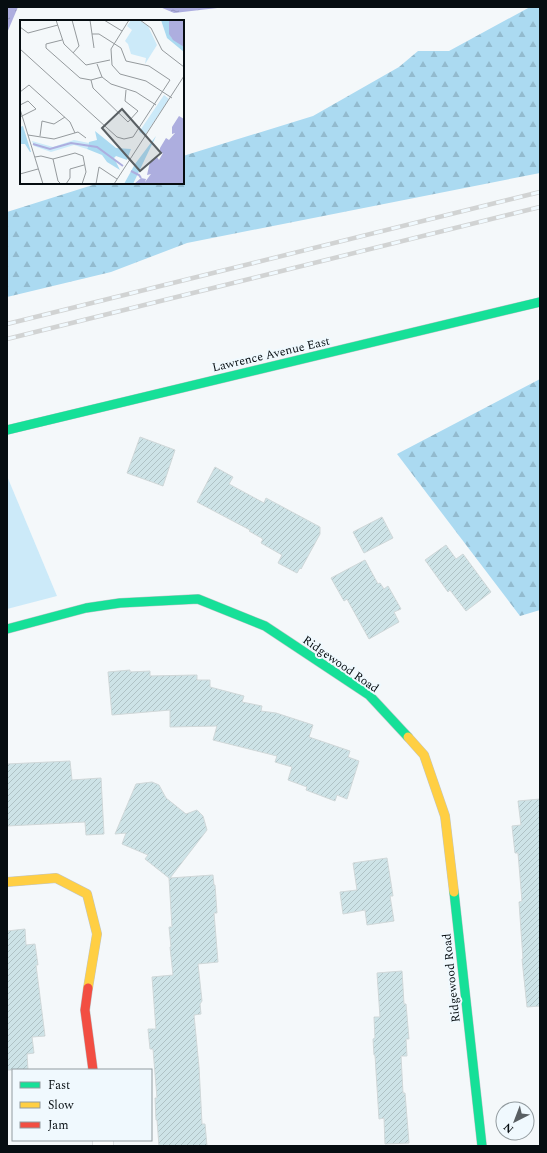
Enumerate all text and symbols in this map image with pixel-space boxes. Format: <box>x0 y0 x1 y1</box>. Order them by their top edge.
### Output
inset map <box>20 20 184 184</box>
street label: Lawrence Avenue East <box>210 332 332 377</box>
street label: Ridgewood Road <box>299 631 383 698</box>
street label: Ridgewood Road <box>437 932 466 1023</box>
legend <box>12 1069 152 1141</box>
text: Fast <box>48 1076 70 1095</box>
text: Slow <box>48 1096 74 1115</box>
north arrow <box>495 1101 535 1141</box>
text: Jam <box>48 1116 69 1135</box>
text: N <box>500 1119 518 1137</box>

